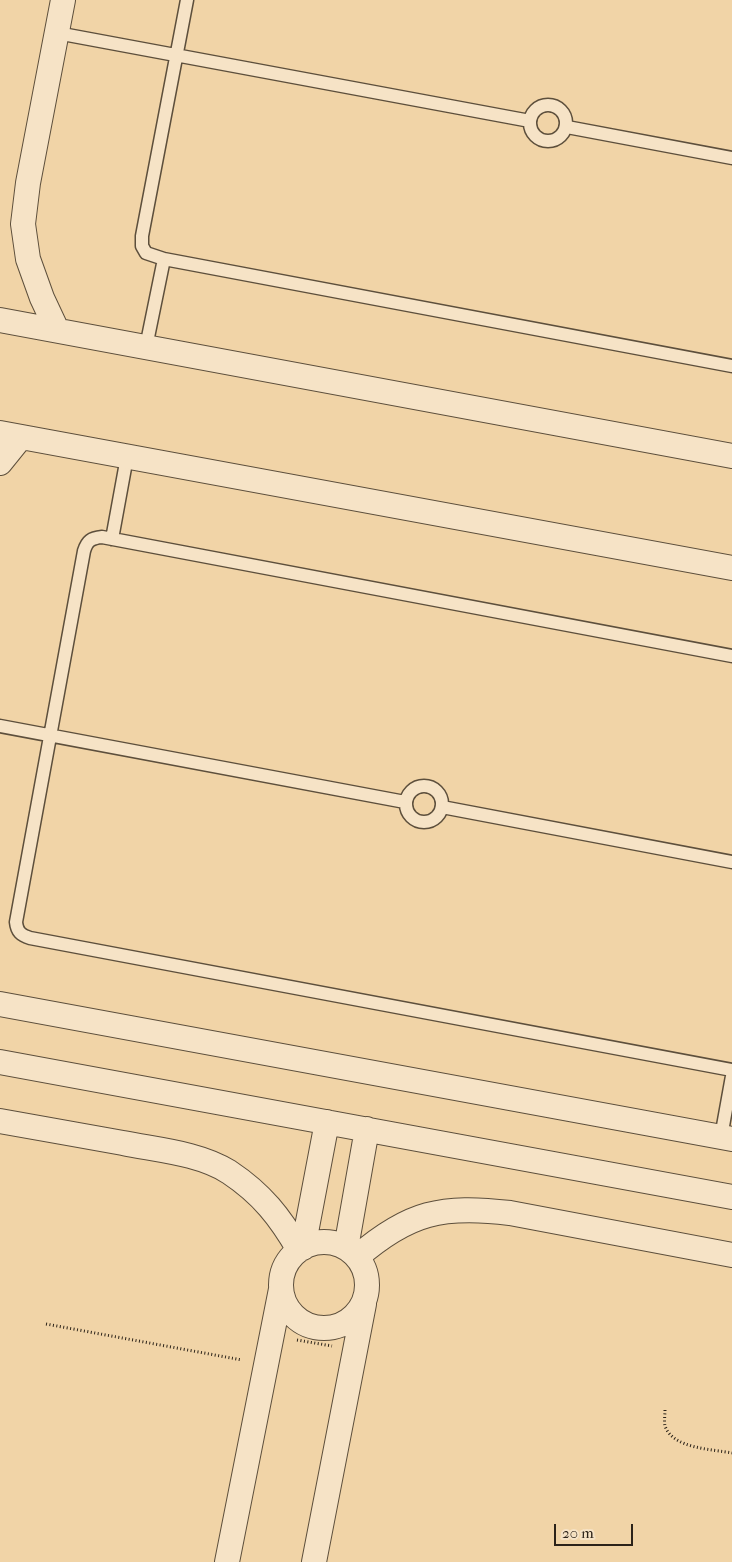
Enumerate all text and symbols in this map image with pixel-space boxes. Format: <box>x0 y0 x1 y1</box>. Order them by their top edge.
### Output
scale bar <box>557 1514 636 1546</box>
text: 20 m <box>562 1524 594 1542</box>

